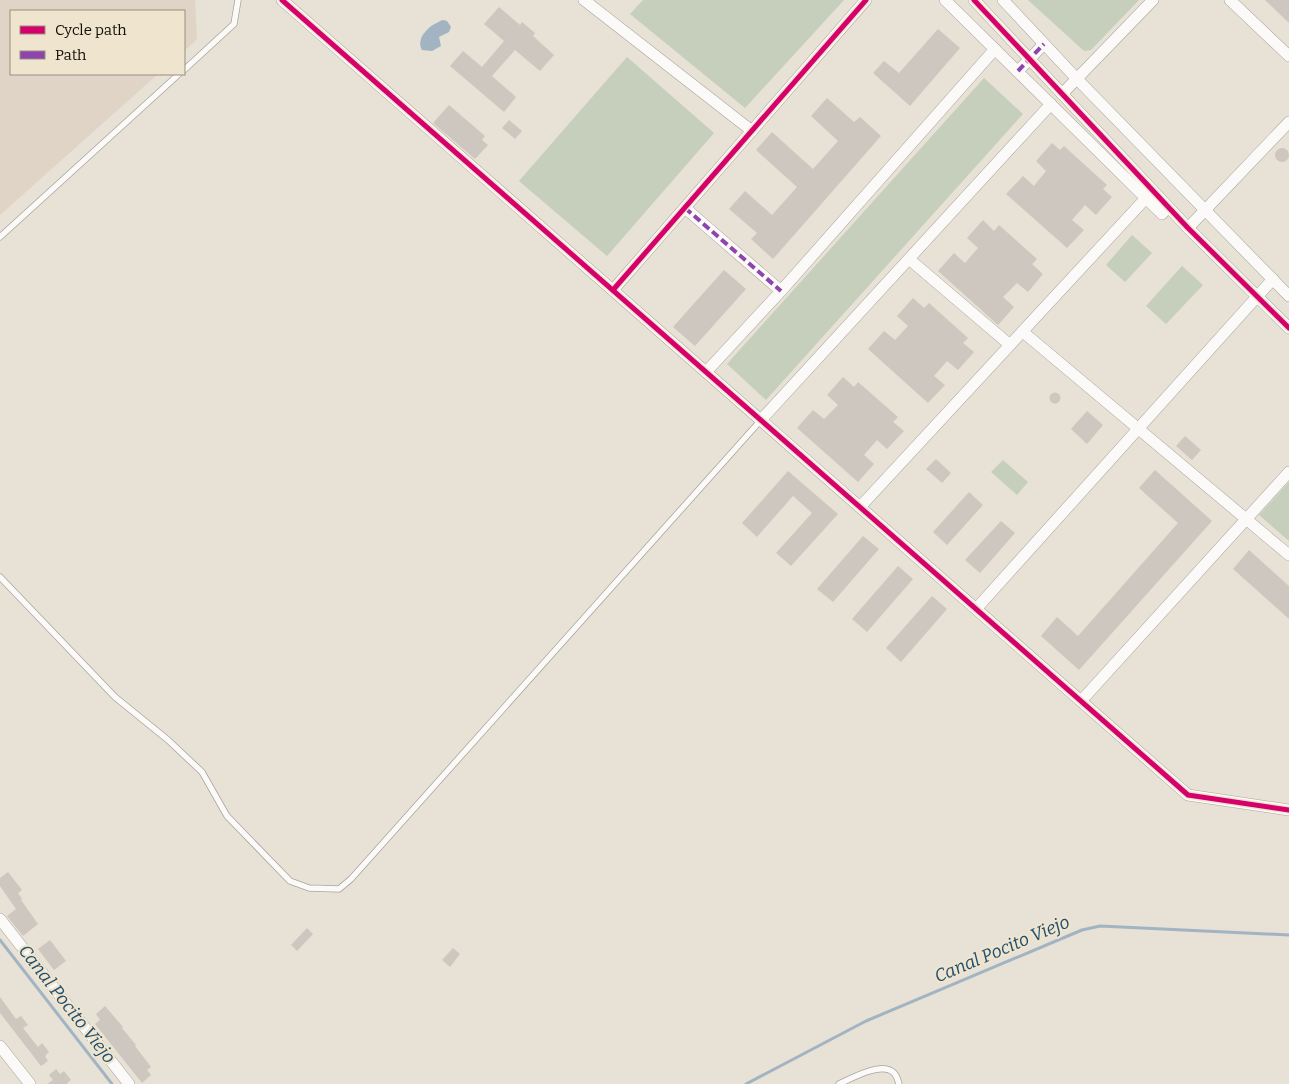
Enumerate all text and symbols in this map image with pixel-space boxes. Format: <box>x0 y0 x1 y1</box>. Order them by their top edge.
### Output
legend <box>10 10 185 75</box>
text: Cycle path <box>55 21 127 39</box>
text: Path <box>55 46 87 64</box>
water label: Canal Pocito Viejo <box>931 911 1073 987</box>
water label: Canal Pocito Viejo <box>14 940 120 1068</box>

